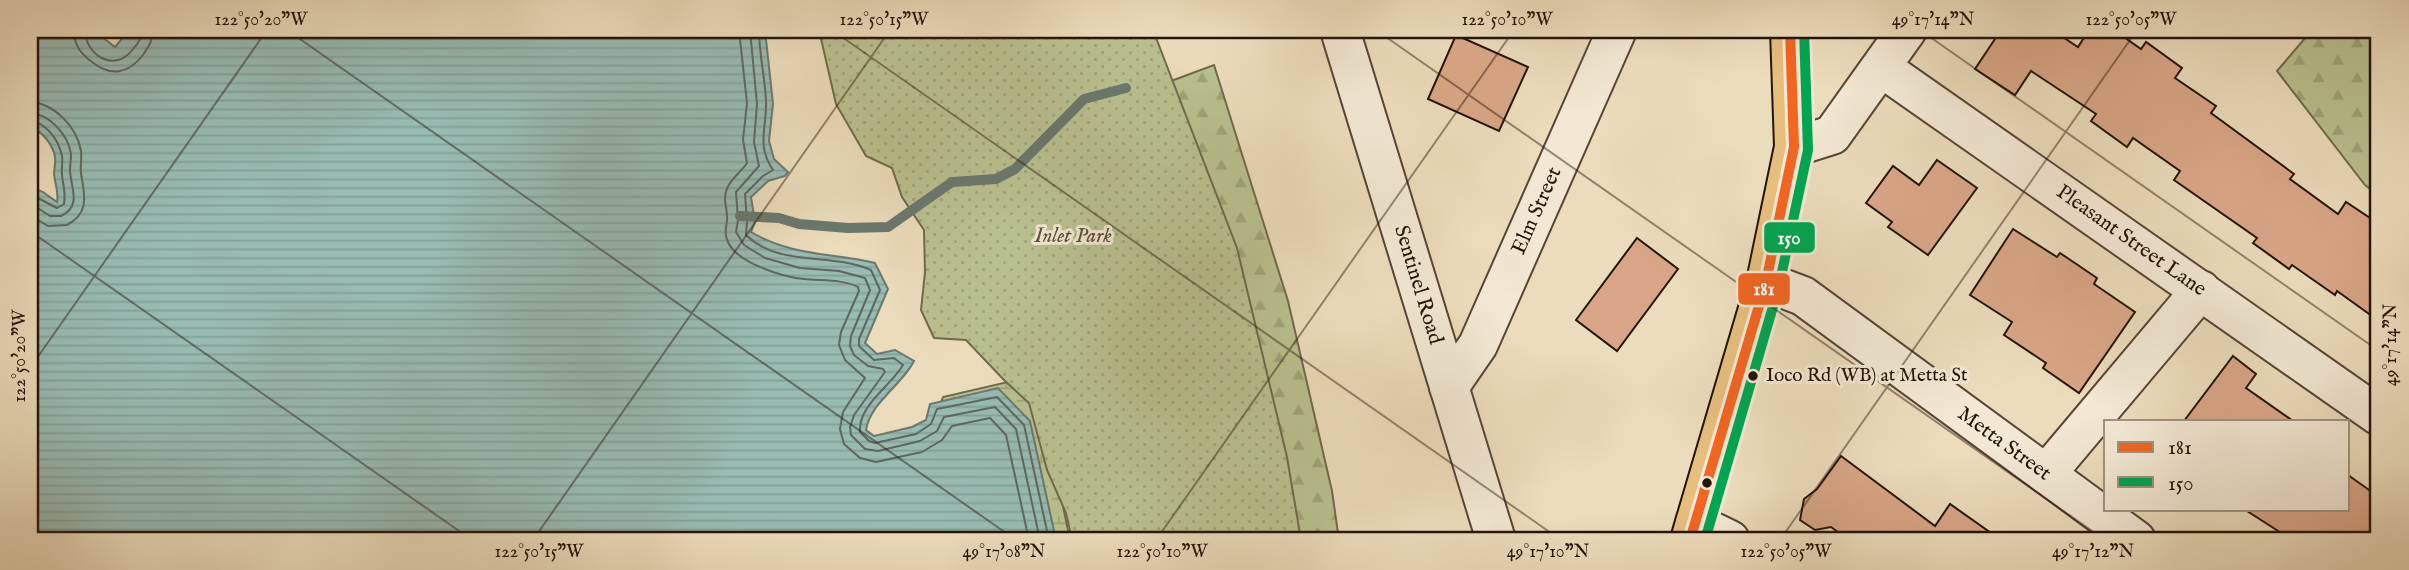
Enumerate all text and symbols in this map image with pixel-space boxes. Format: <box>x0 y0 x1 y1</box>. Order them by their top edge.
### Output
text: 122°50'20"W <box>215 9 308 32</box>
text: 122°50'15"W <box>840 9 929 32</box>
text: 122°50'10"W <box>1461 9 1553 32</box>
text: 49°17'14"N <box>1892 9 1975 32</box>
text: 122°50'05"W <box>2085 9 2177 32</box>
street label: Elm Street <box>1506 163 1568 259</box>
street label: Pleasant Street Lane <box>2051 179 2212 303</box>
line badge: 150 <box>1763 221 1816 254</box>
street label: Sentinel Road <box>1387 222 1449 349</box>
park label: Inlet Park <box>1033 223 1112 250</box>
text: 150 <box>1777 227 1801 251</box>
line badge: 181 <box>1737 272 1791 306</box>
text: 181 <box>1753 278 1775 302</box>
text: 49°17'14"N <box>2380 303 2403 386</box>
text: 122°50'20"W <box>9 309 32 402</box>
place label: Ioco Rd (WB) at Metta St <box>1766 364 1968 388</box>
marker: Ioco Rd (WB) at Metta St <box>1746 369 1760 383</box>
street label: Metta Street <box>1952 401 2056 487</box>
legend <box>2104 420 2350 510</box>
text: 181 <box>2168 435 2192 462</box>
text: 150 <box>2168 471 2194 498</box>
unlabelled marker <box>1700 476 1714 490</box>
text: 122°50'15"W <box>495 541 584 564</box>
text: 49°17'08"N <box>963 541 1046 564</box>
text: 122°50'10"W <box>1116 541 1208 564</box>
text: 49°17'10"N <box>1507 541 1590 564</box>
text: 122°50'05"W <box>1740 541 1832 564</box>
text: 49°17'12"N <box>2052 541 2134 564</box>

